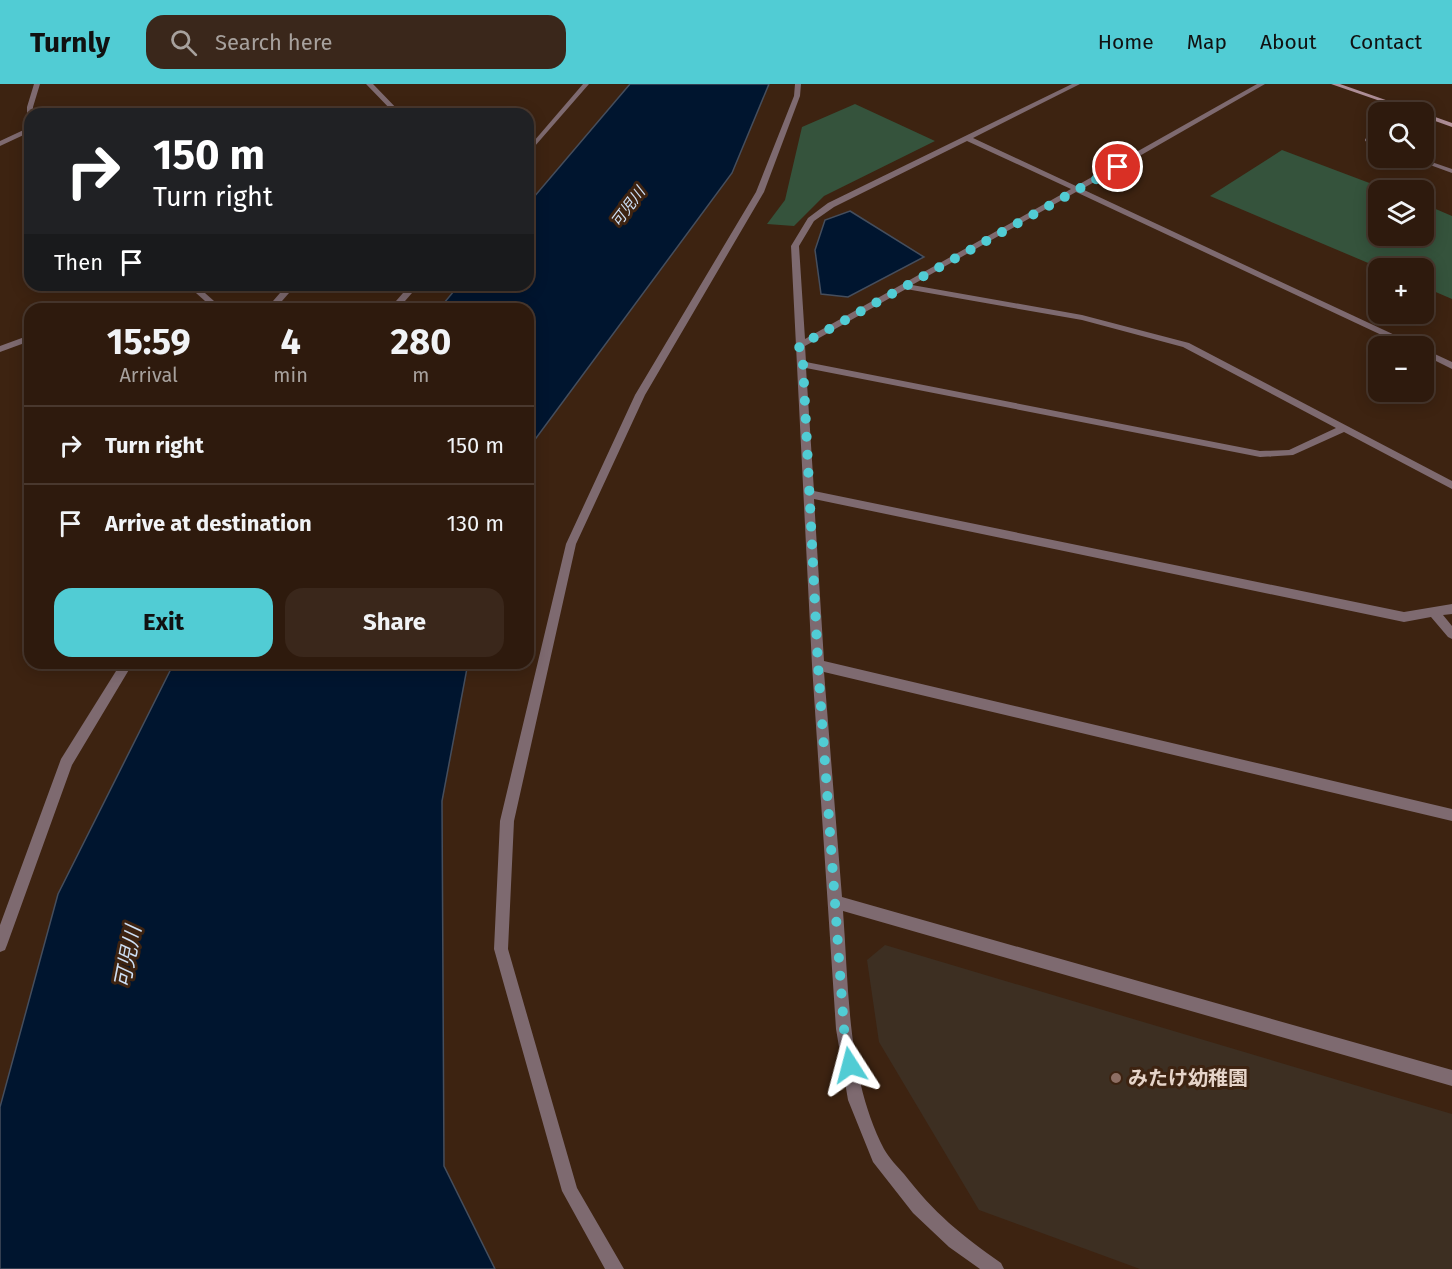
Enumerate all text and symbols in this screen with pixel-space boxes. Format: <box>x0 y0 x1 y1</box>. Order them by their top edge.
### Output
search box <box>146 15 566 69</box>
text: Turnly <box>30 26 110 59</box>
icon: search <box>167 26 200 59</box>
text: Search here <box>215 29 332 56</box>
text: Home <box>1098 29 1154 55</box>
text: Map <box>1187 29 1227 55</box>
text: About <box>1260 29 1317 55</box>
text: Contact <box>1350 29 1422 55</box>
map controls <box>1368 102 1434 402</box>
button: search <box>1368 102 1434 168</box>
text: 150 m <box>153 130 265 180</box>
icon: right <box>54 132 132 210</box>
pin <box>1092 141 1143 192</box>
icon: arrive <box>1101 150 1134 183</box>
button: layers <box>1368 180 1434 246</box>
text: Turn right <box>153 181 273 213</box>
water label: 可児川 <box>607 182 650 230</box>
icon: arrive <box>115 246 148 279</box>
text: Then <box>54 249 103 276</box>
button: + <box>1368 258 1434 324</box>
text: 15:59 <box>107 320 191 364</box>
text: 4 <box>280 320 301 364</box>
text: 280 <box>391 320 451 364</box>
button: − <box>1368 336 1434 402</box>
text: Arrival <box>119 363 178 387</box>
text: min <box>273 363 308 387</box>
text: m <box>412 363 429 387</box>
icon: right <box>54 429 87 462</box>
text: Turn right <box>105 432 204 459</box>
text: 150 m <box>446 432 504 459</box>
icon: arrive <box>54 507 87 540</box>
text: Arrive at destination <box>105 510 312 537</box>
text: 130 m <box>447 510 504 537</box>
button: Exit <box>54 588 273 657</box>
button: Share <box>285 588 504 657</box>
water label: 可児川 <box>109 922 147 990</box>
position arrow <box>818 1033 882 1097</box>
place label: みたけ幼稚園 <box>1128 1066 1248 1090</box>
marker: みたけ幼稚園 <box>1109 1071 1123 1085</box>

